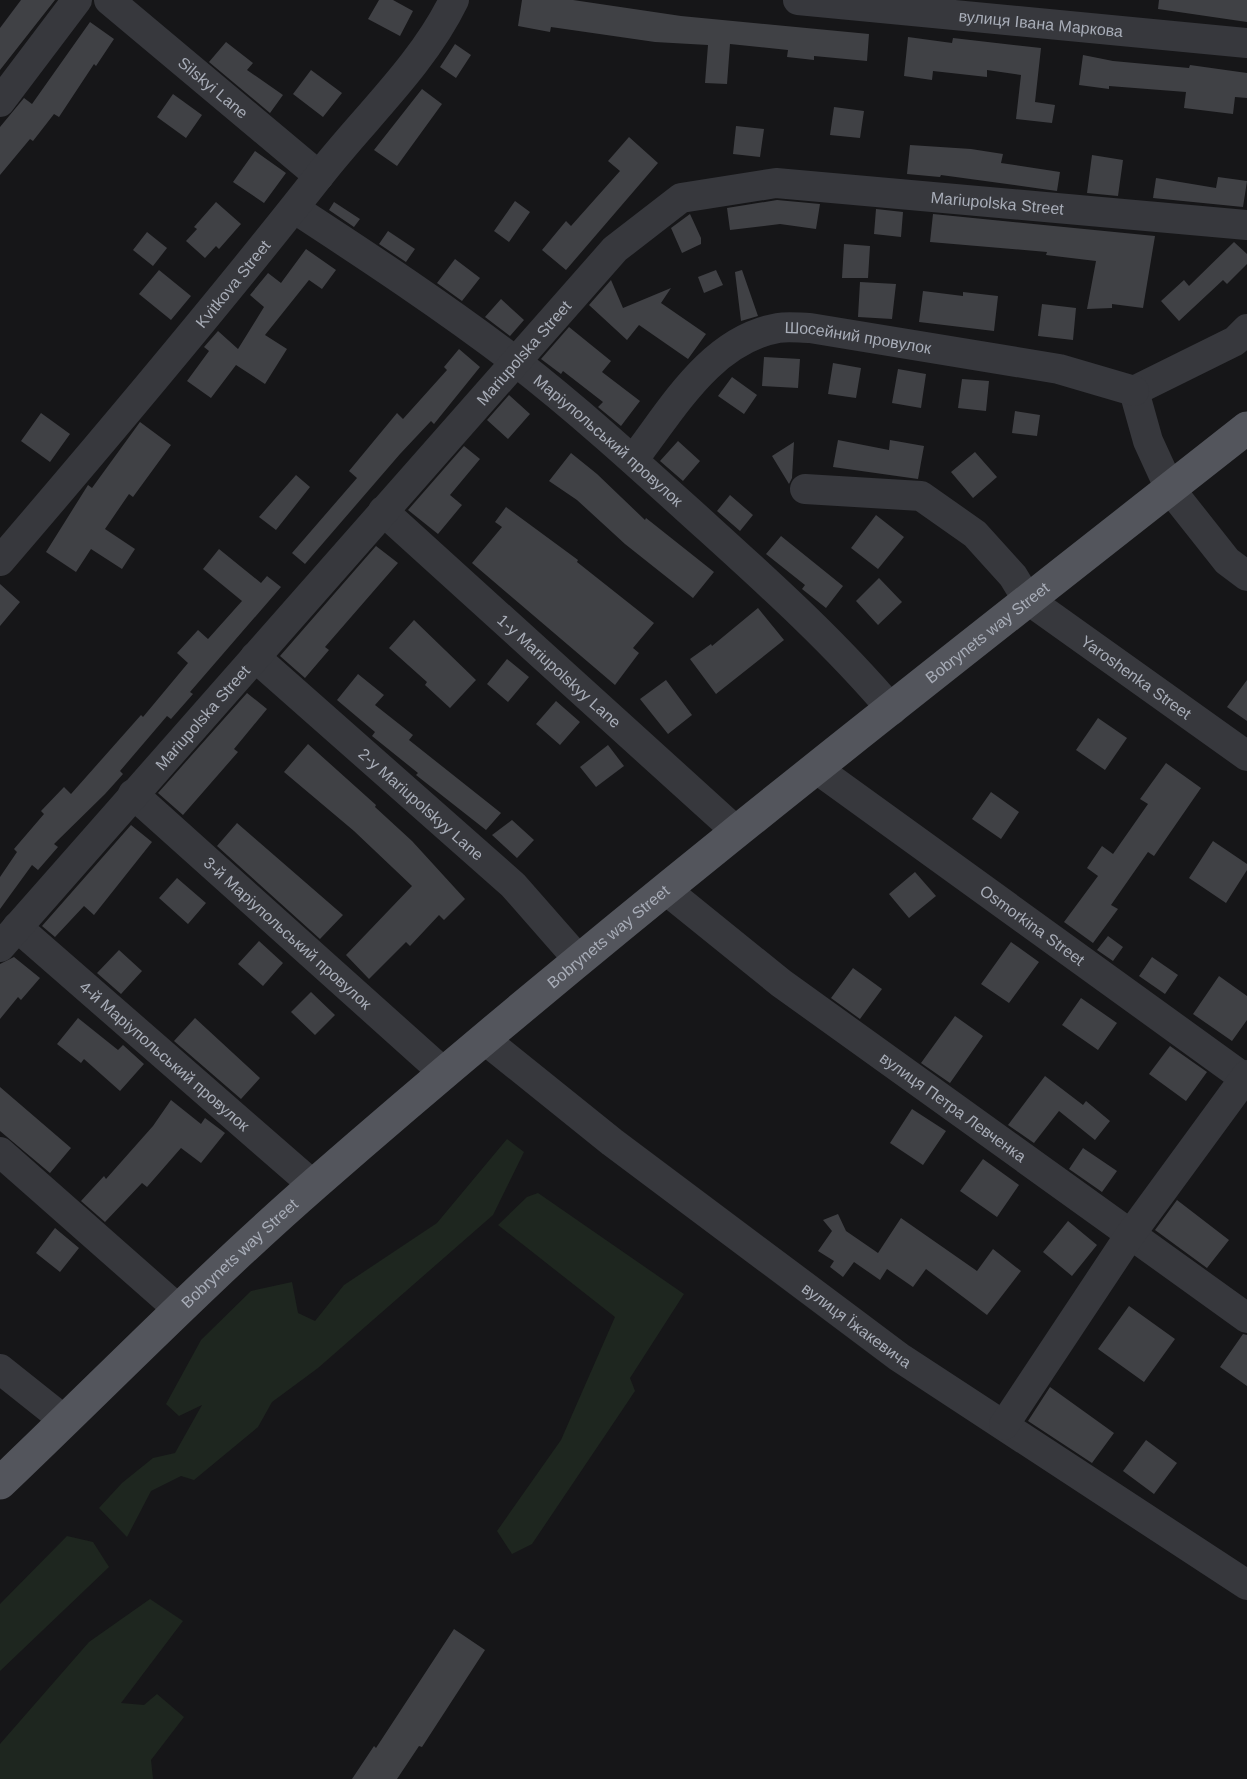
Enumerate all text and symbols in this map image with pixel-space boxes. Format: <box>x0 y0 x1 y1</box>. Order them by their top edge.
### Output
street label: вулиця Івана Маркова <box>958 7 1124 40</box>
street label: Silskyi Lane <box>175 54 251 122</box>
street label: Mariupolska Street <box>930 189 1065 218</box>
street label: Kvitkova Street <box>192 236 274 331</box>
street label: Mariupolska Street <box>473 297 575 409</box>
street label: Шосейний провулок <box>784 319 934 357</box>
street label: Маріупольський провулок <box>530 371 687 510</box>
street label: Bobrynets way Street <box>922 579 1053 687</box>
street label: 1-y Mariupolskyy Lane <box>494 611 624 731</box>
street label: Yaroshenka Street <box>1078 632 1195 723</box>
street label: Mariupolska Street <box>152 662 254 773</box>
street label: 2-y Mariupolskyy Lane <box>355 745 487 864</box>
street label: 3-й Маріупольський провулок <box>200 854 375 1013</box>
street label: Bobrynets way Street <box>544 882 673 992</box>
street label: Osmorkina Street <box>977 882 1088 969</box>
street label: 4-й Маріупольський провулок <box>76 978 253 1135</box>
street label: вулиця Петра Левченка <box>877 1049 1029 1165</box>
street label: Bobrynets way Street <box>178 1195 302 1311</box>
street label: вулиця Їжакевича <box>799 1280 914 1372</box>

